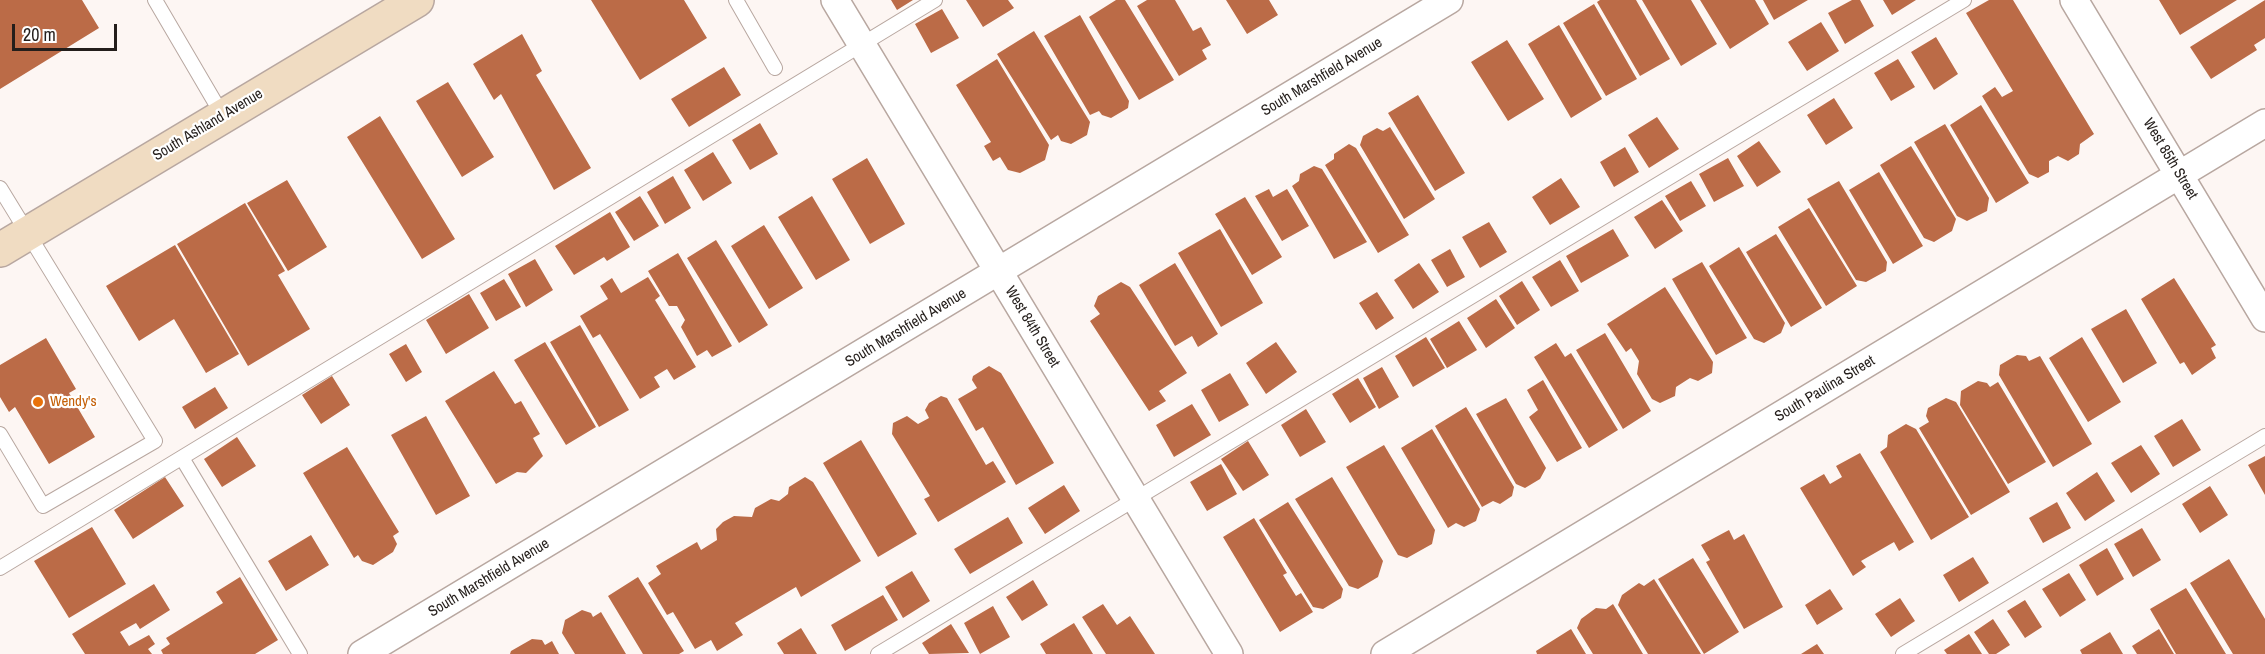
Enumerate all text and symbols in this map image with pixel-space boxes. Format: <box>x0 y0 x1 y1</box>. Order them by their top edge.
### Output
scale bar <box>15 12 120 50</box>
text: 20 m <box>23 22 56 47</box>
street label: South Marshfield Avenue <box>1258 34 1386 120</box>
street label: South Ashland Avenue <box>150 85 266 165</box>
street label: West 85th Street <box>2139 115 2201 203</box>
street label: West 84th Street <box>1001 283 1063 371</box>
street label: South Marshfield Avenue <box>842 285 970 371</box>
street label: South Paulina Street <box>1772 352 1878 426</box>
place label: Wendy's <box>50 393 97 411</box>
marker: Wendy's <box>31 395 45 409</box>
street label: South Marshfield Avenue <box>425 535 553 621</box>

